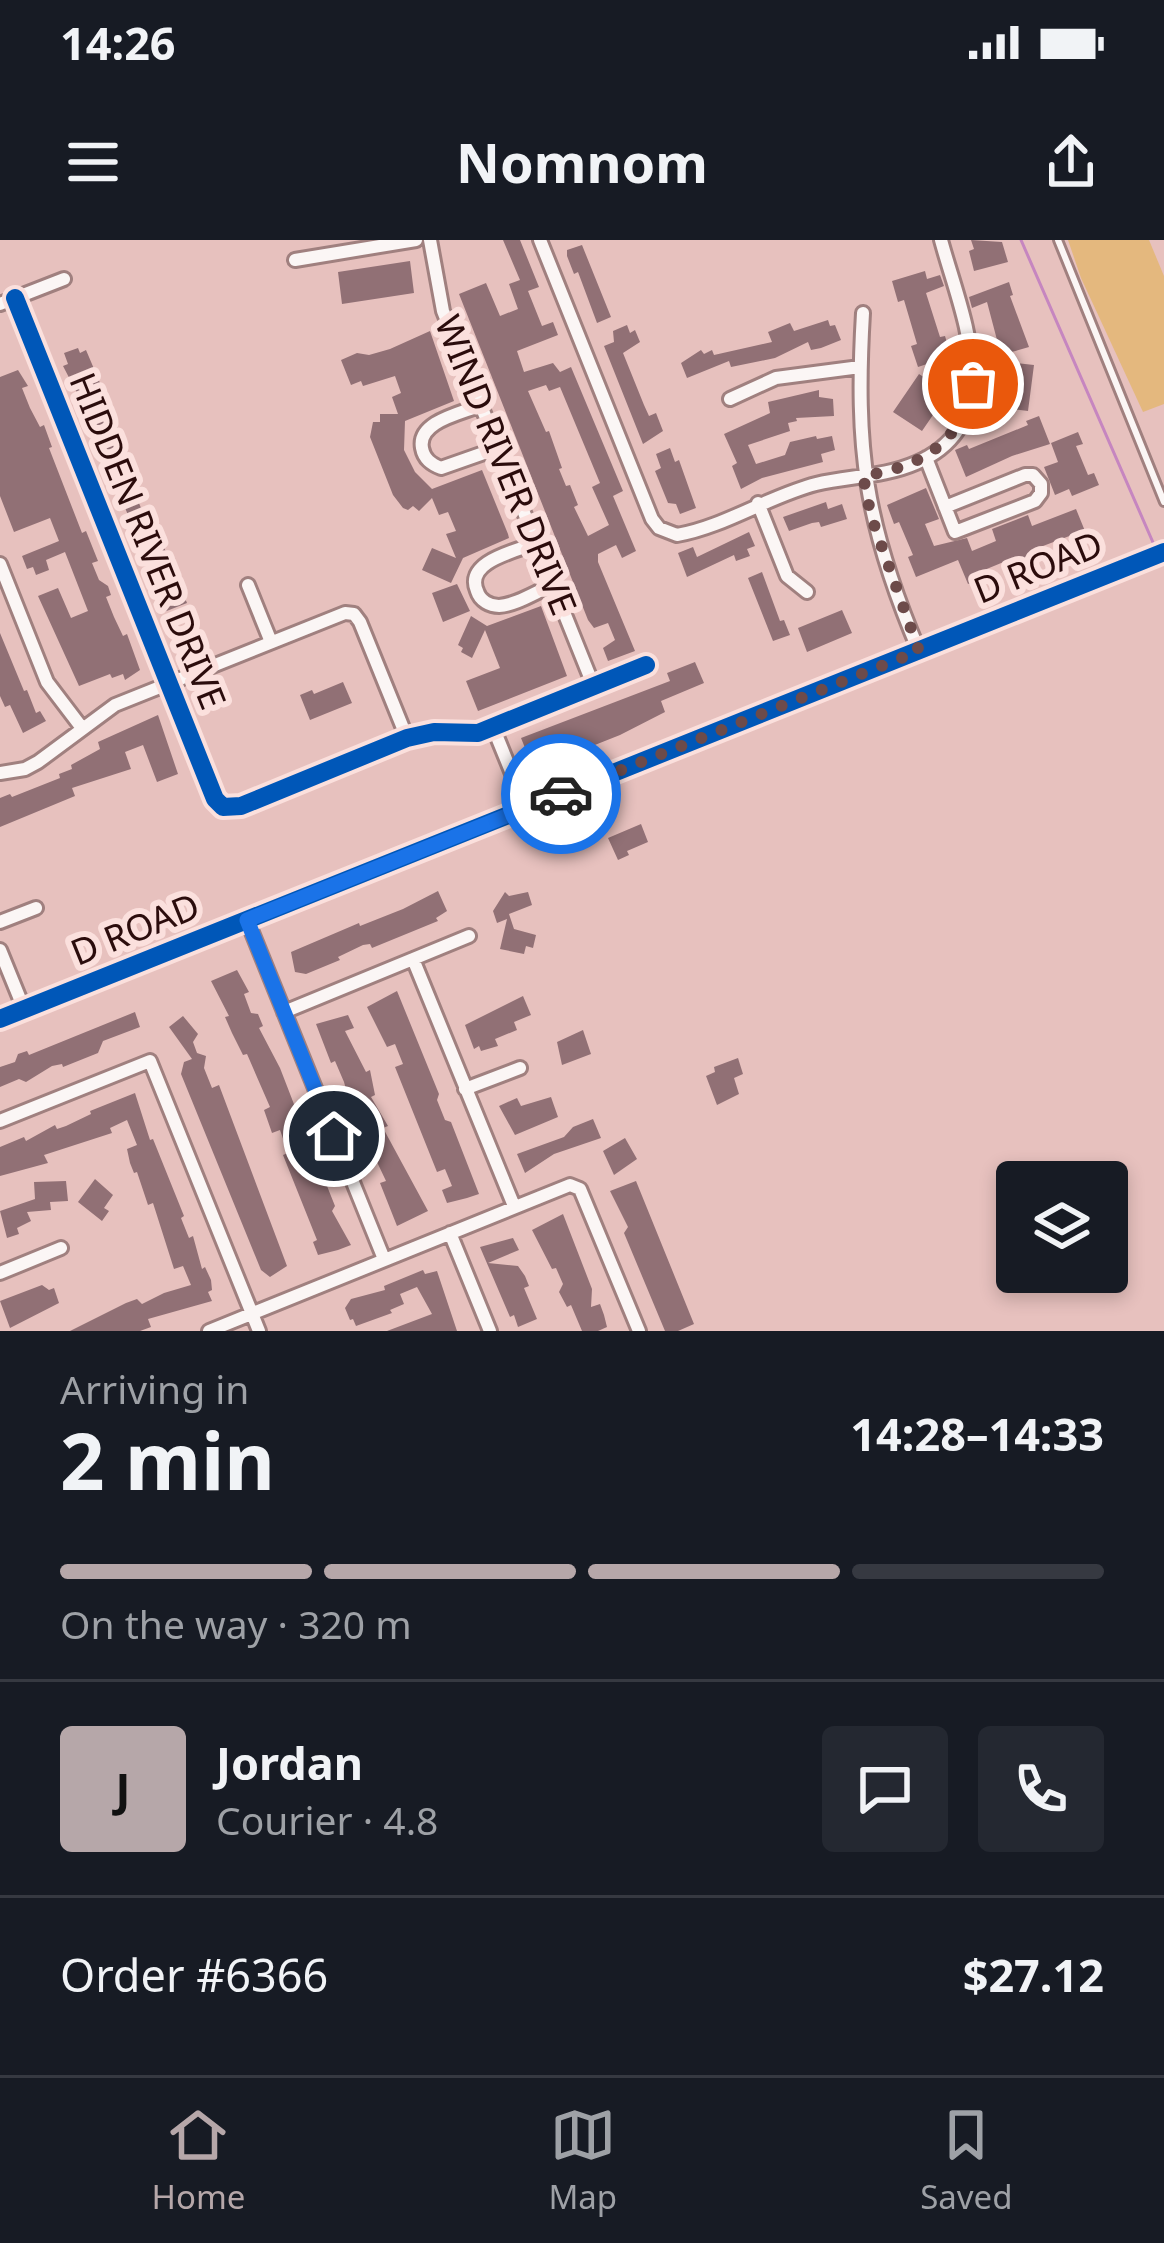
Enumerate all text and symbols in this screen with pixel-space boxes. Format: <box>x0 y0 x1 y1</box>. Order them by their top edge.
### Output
text: 14:26 <box>60 12 176 73</box>
text: Nomnom <box>456 125 708 199</box>
icon: menu <box>60 129 126 195</box>
icon: share <box>1038 129 1104 195</box>
street label: WIND RIVER DRIVE <box>424 308 589 622</box>
pin <box>922 333 1024 435</box>
icon: bag <box>940 351 1006 417</box>
street label: HIDDEN RIVER DRIVE <box>59 365 238 716</box>
street label: D ROAD <box>966 519 1109 614</box>
courier <box>501 734 621 854</box>
icon: car <box>528 761 594 827</box>
street label: D ROAD <box>63 881 206 976</box>
pin <box>283 1085 385 1187</box>
icon: home <box>301 1103 367 1169</box>
map controls <box>996 1161 1128 1293</box>
button: layers <box>996 1161 1128 1293</box>
text: Arriving in <box>60 1362 249 1415</box>
text: 14:28–14:33 <box>850 1403 1104 1464</box>
text: 2 min <box>60 1407 275 1513</box>
text: On the way · 320 m <box>60 1597 412 1650</box>
button: chat <box>822 1726 948 1852</box>
button: phone <box>978 1726 1104 1852</box>
text: Jordan <box>216 1732 363 1793</box>
text: J <box>116 1758 130 1819</box>
text: Courier · 4.8 <box>216 1793 438 1846</box>
text: Order #6366 <box>60 1944 328 2005</box>
text: $27.12 <box>963 1944 1104 2005</box>
tab: Home <box>152 2102 245 2219</box>
tab: Map <box>548 2102 617 2219</box>
tab: Saved <box>920 2102 1012 2219</box>

